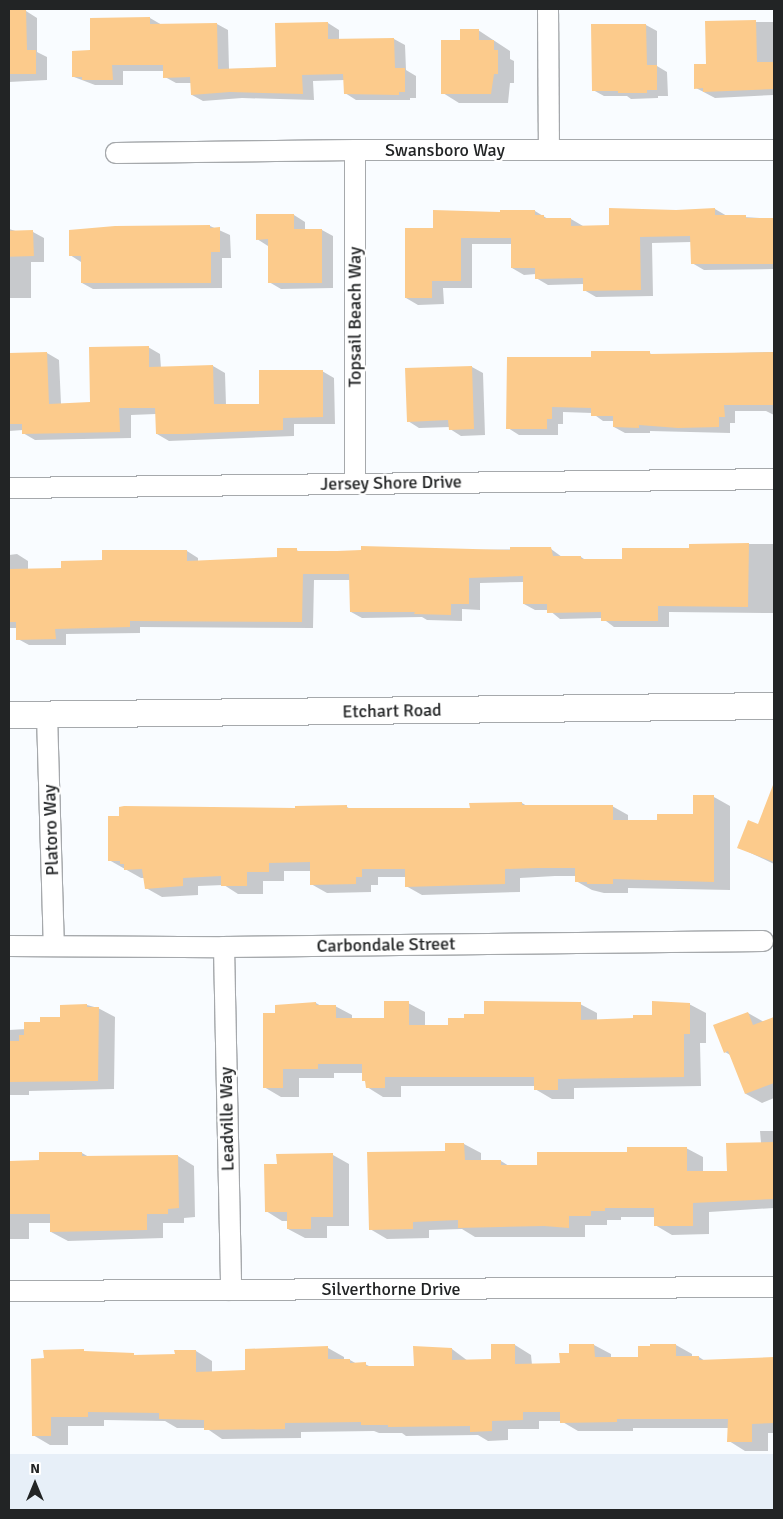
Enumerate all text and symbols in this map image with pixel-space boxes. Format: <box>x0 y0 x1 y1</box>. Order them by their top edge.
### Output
street label: Swansboro Way <box>385 139 505 161</box>
street label: Topsail Beach Way <box>344 247 366 387</box>
street label: Jersey Shore Drive <box>320 471 462 495</box>
street label: Etchart Road <box>342 699 442 723</box>
street label: Platoro Way <box>39 784 63 876</box>
street label: Carbondale Street <box>316 933 456 957</box>
street label: Leadville Way <box>215 1067 239 1171</box>
street label: Silverthorne Drive <box>321 1278 461 1300</box>
north arrow <box>10 1459 60 1509</box>
text: N <box>30 1460 40 1477</box>

